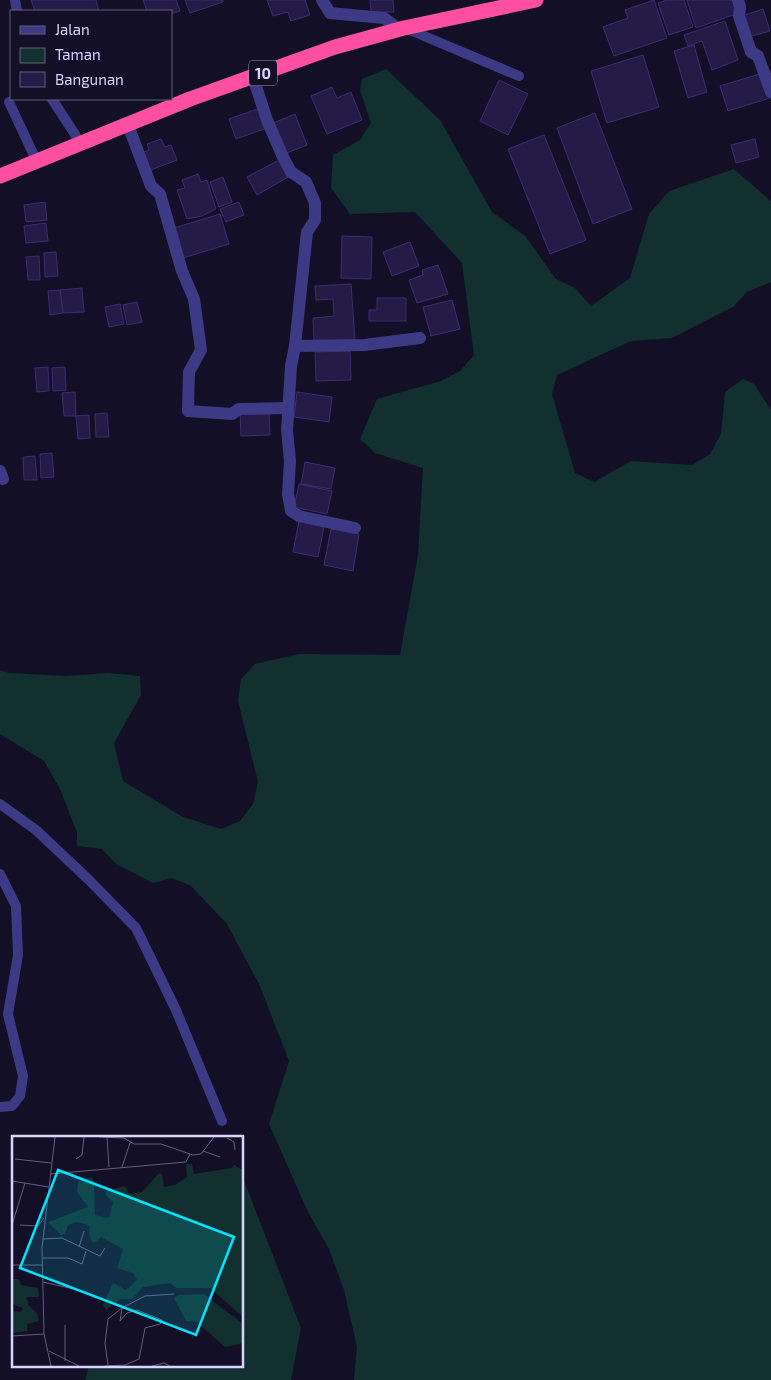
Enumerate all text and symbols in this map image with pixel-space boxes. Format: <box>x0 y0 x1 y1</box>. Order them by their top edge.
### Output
legend <box>10 10 172 100</box>
text: Jalan <box>55 20 90 38</box>
text: Taman <box>55 45 101 63</box>
road number: 10 <box>249 60 277 86</box>
text: Bangunan <box>55 70 124 88</box>
inset map <box>12 1136 244 1368</box>

